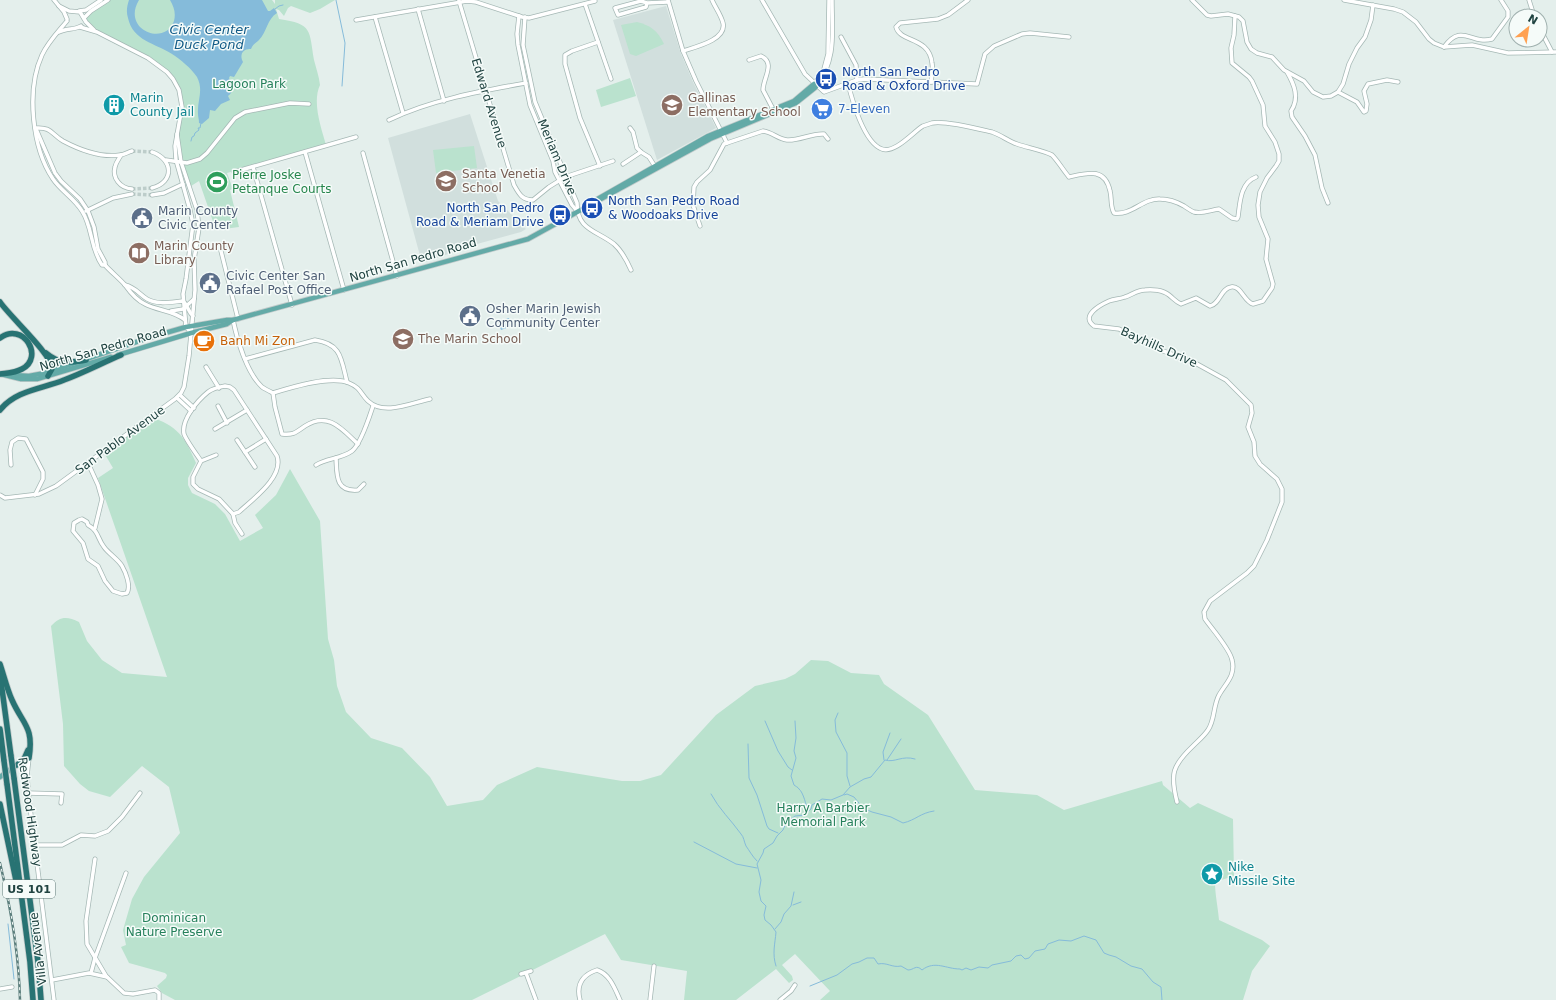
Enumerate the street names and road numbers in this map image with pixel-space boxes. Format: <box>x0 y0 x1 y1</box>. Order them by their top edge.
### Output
street label: Edward Avenue <box>469 56 509 150</box>
street label: Meriam Drive <box>535 117 579 197</box>
street label: North San Pedro Road <box>348 235 478 285</box>
street label: North San Pedro Road <box>38 324 168 374</box>
street label: Bayhills Drive <box>1119 324 1199 370</box>
street label: San Pablo Avenue <box>73 403 167 477</box>
street label: Redwood Highway <box>15 756 45 868</box>
road number: US 101 <box>3 880 55 898</box>
street label: Villa Avenue <box>27 912 49 986</box>

